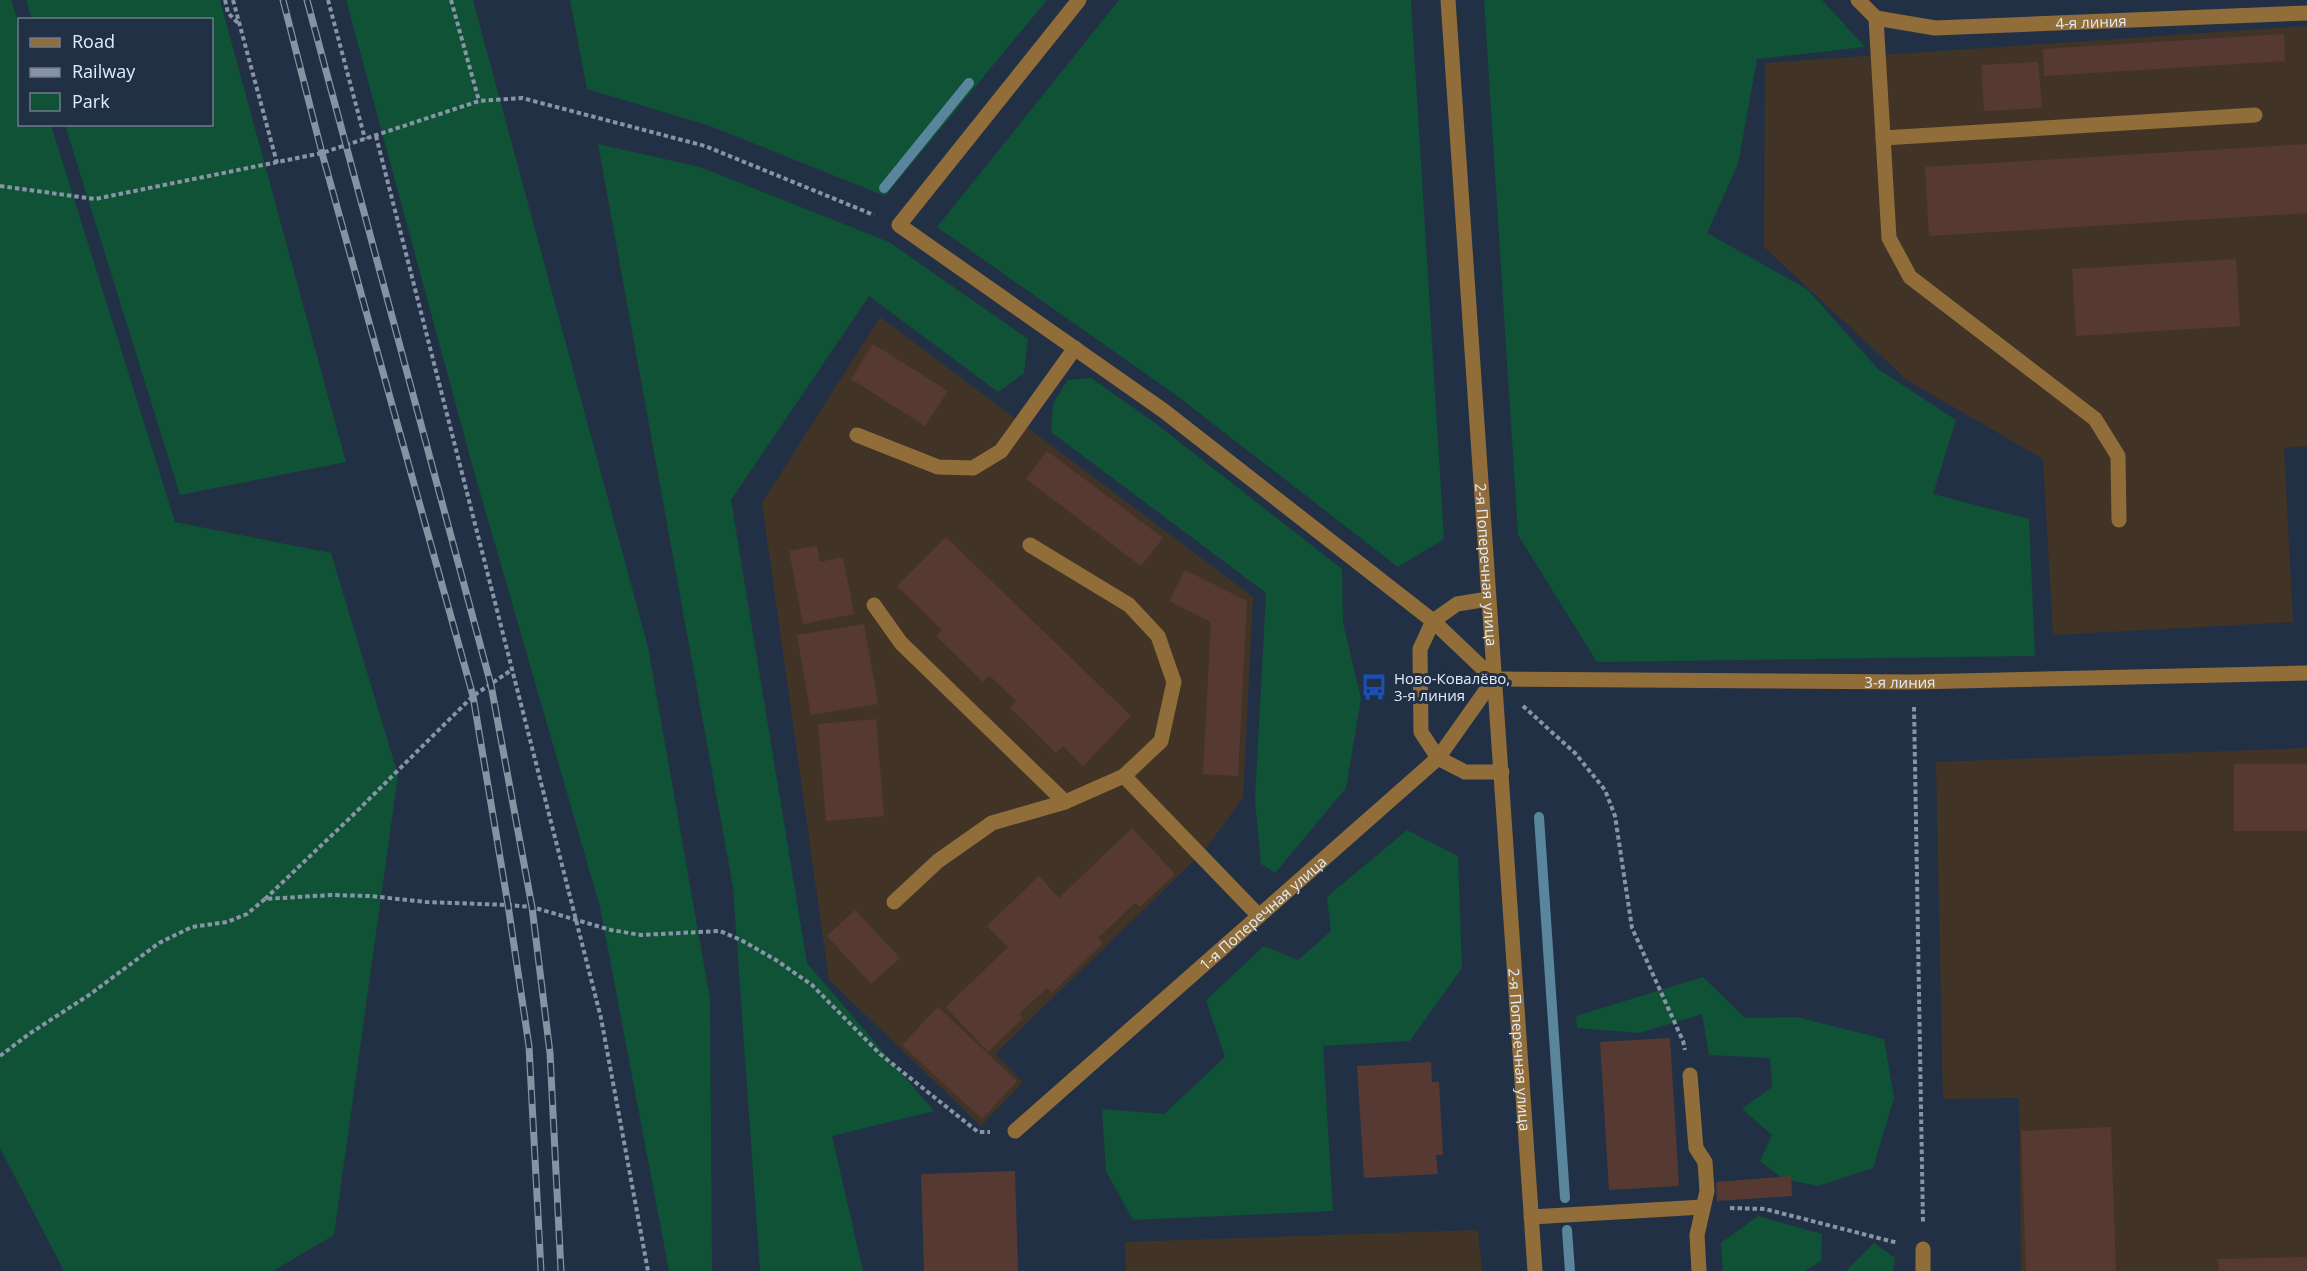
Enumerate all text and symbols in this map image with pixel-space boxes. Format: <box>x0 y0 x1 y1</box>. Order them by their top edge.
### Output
street label: 4-я линия <box>2055 10 2127 33</box>
legend <box>18 18 213 126</box>
text: Road <box>72 29 115 53</box>
text: Railway <box>72 59 136 83</box>
text: Park <box>72 89 110 113</box>
street label: 2-я Поперечная улица <box>1471 482 1502 647</box>
place label: Ново-Ковалёво, 3-я линия <box>1394 668 1510 705</box>
street label: 3-я линия <box>1864 671 1936 692</box>
bus stop icon: Ново-Ковалёво, 3-я линия <box>1359 672 1389 702</box>
street label: 1-я Поперечная улица <box>1195 851 1330 974</box>
street label: 2-я Поперечная улица <box>1504 967 1535 1132</box>

